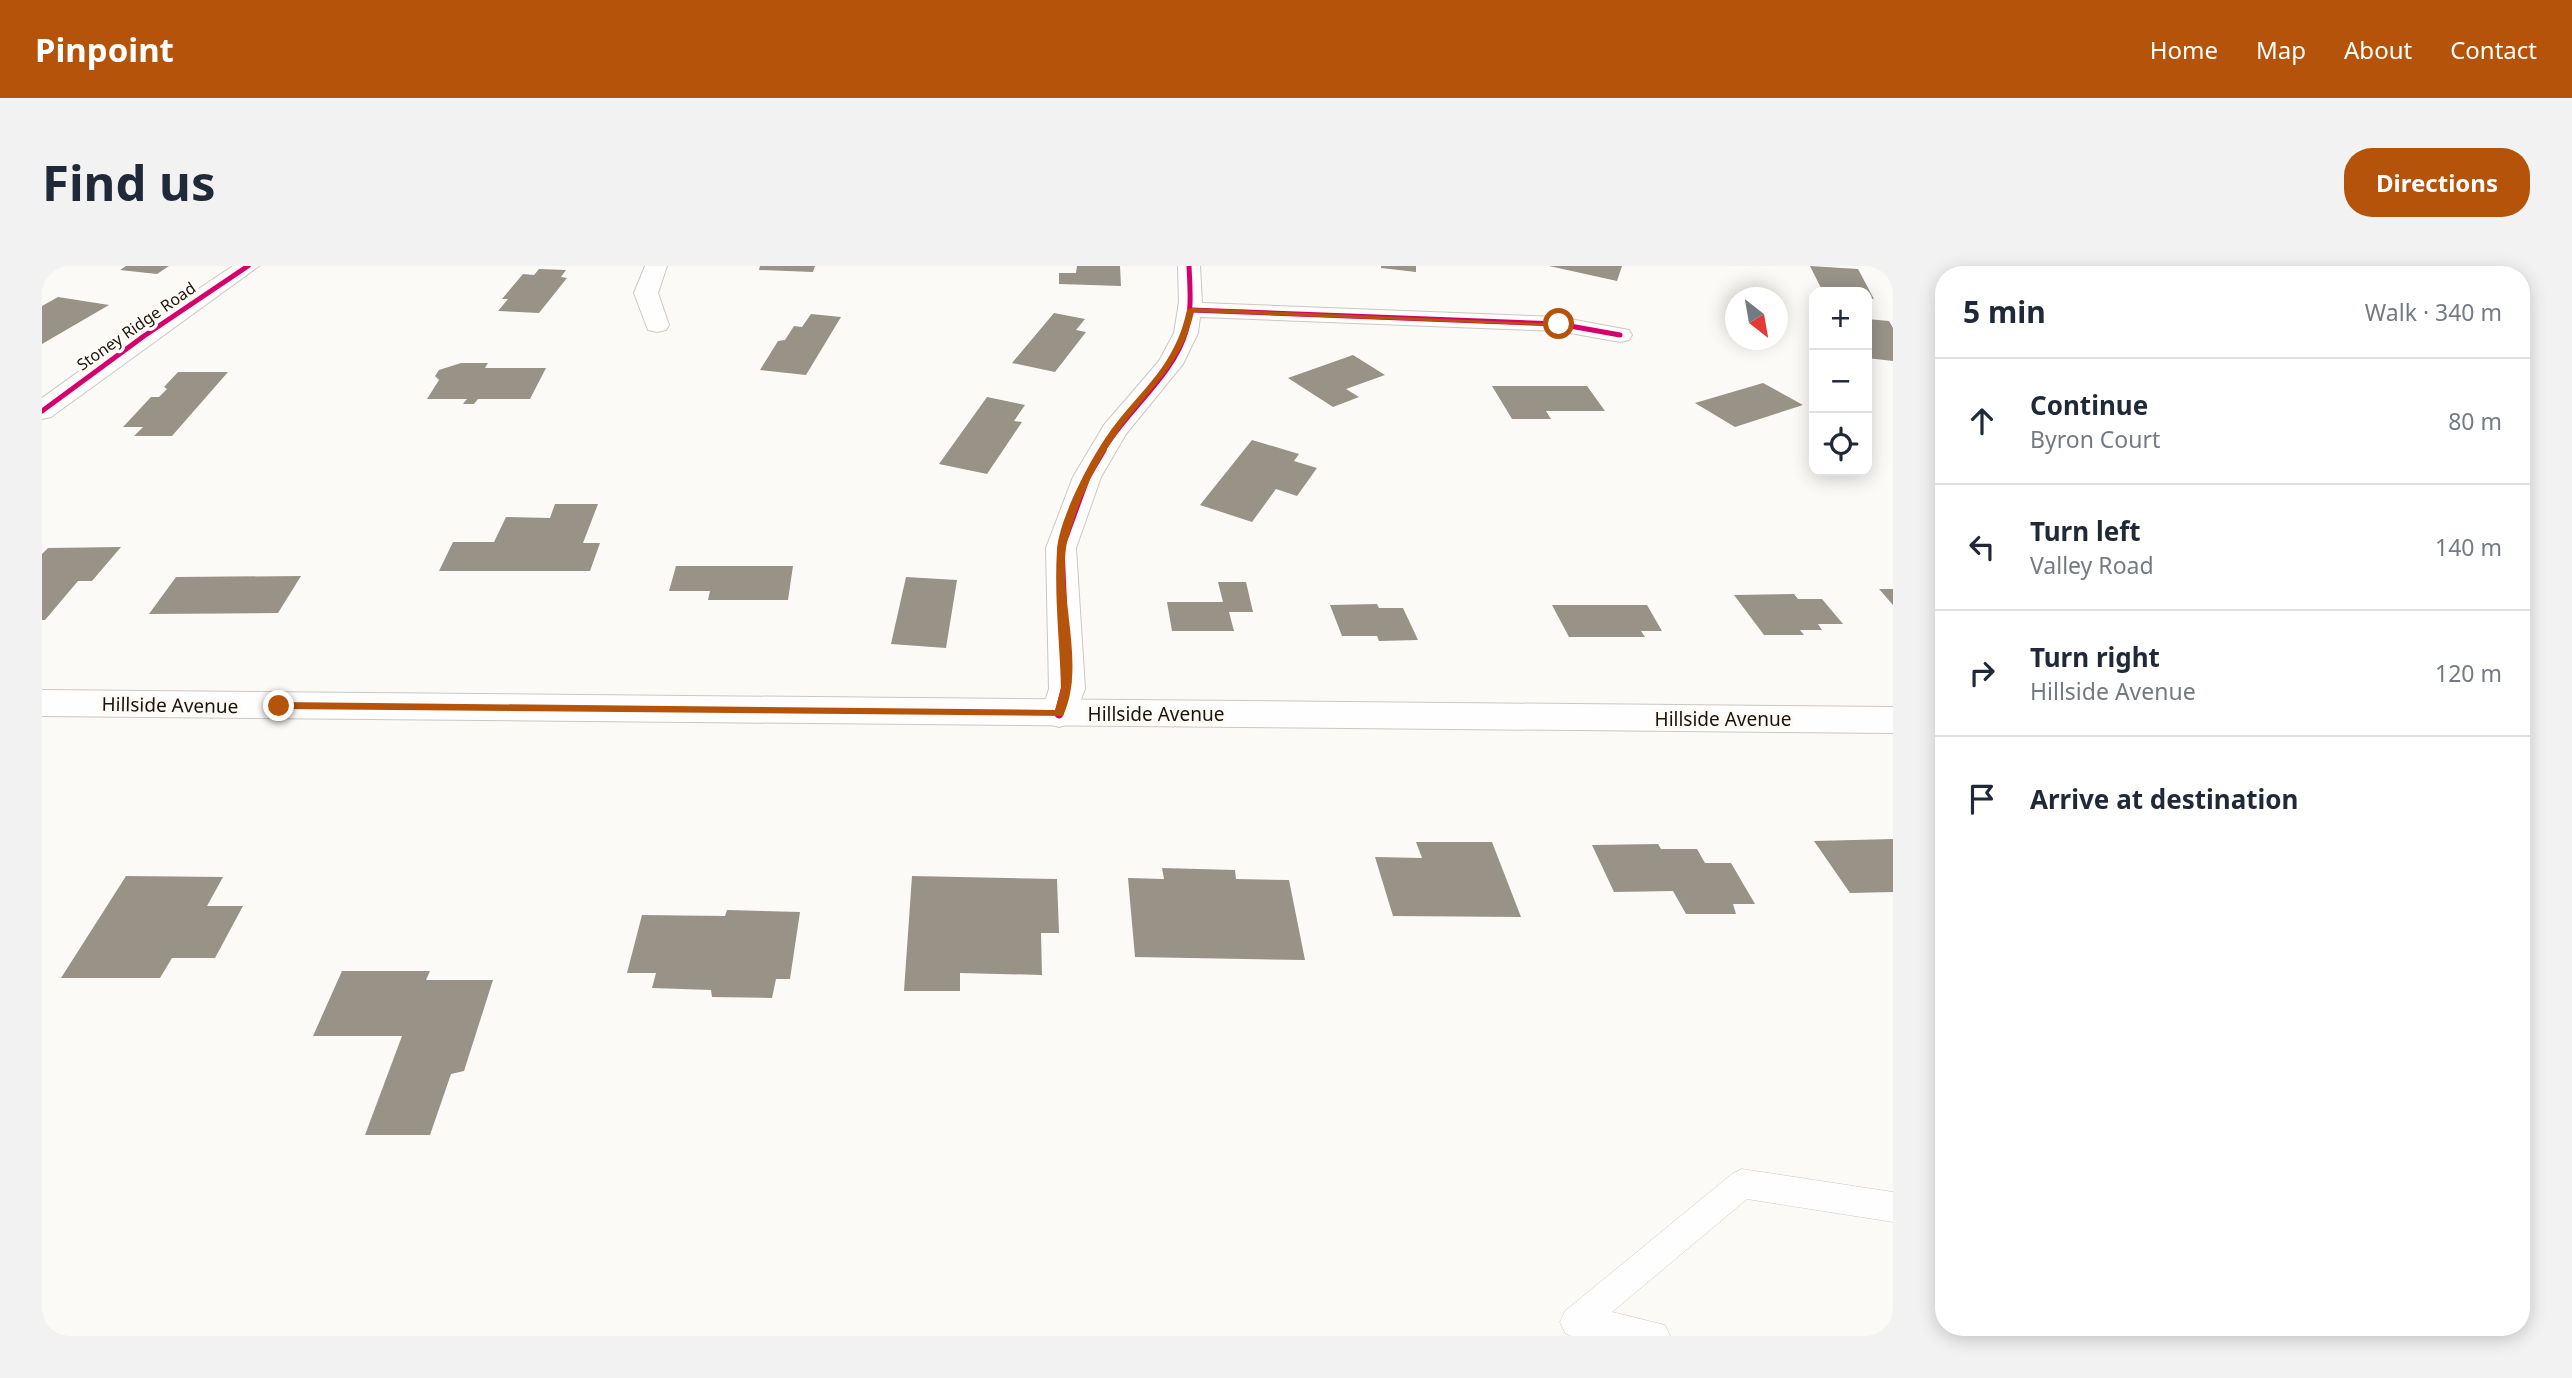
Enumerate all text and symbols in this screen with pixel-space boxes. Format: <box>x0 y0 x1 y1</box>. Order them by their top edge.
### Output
text: Pinpoint <box>35 27 174 72</box>
text: Home <box>2150 33 2218 66</box>
text: Map <box>2256 33 2306 66</box>
text: About <box>2344 33 2412 66</box>
text: Contact <box>2450 33 2537 66</box>
button: Directions <box>2344 148 2530 217</box>
text: Find us <box>42 149 216 215</box>
street label: Stoney Ridge Road <box>72 277 200 375</box>
north arrow <box>1725 287 1788 350</box>
map controls <box>1809 287 1872 476</box>
button: + <box>1809 287 1872 350</box>
text: 5 min <box>1963 291 2046 332</box>
text: Walk · 340 m <box>2365 296 2502 328</box>
route start <box>1543 308 1574 339</box>
button: − <box>1809 350 1872 413</box>
text: Continue <box>2030 387 2148 423</box>
icon: ahead <box>1963 402 2001 440</box>
text: 80 m <box>2448 405 2502 437</box>
button: locate <box>1809 413 1872 476</box>
text: Byron Court <box>2030 423 2160 455</box>
text: Turn left <box>2030 513 2141 549</box>
icon: left <box>1963 528 2001 566</box>
text: 140 m <box>2435 531 2502 563</box>
text: Valley Road <box>2030 549 2154 581</box>
text: Turn right <box>2030 639 2160 675</box>
icon: right <box>1963 654 2001 692</box>
text: 120 m <box>2435 657 2502 689</box>
text: Hillside Avenue <box>2030 675 2196 707</box>
route end <box>263 690 294 721</box>
street label: Hillside Avenue <box>101 691 239 719</box>
street label: Hillside Avenue <box>1088 701 1224 727</box>
street label: Hillside Avenue <box>1655 706 1791 732</box>
icon: arrive <box>1963 780 2001 818</box>
text: Arrive at destination <box>2030 781 2299 817</box>

